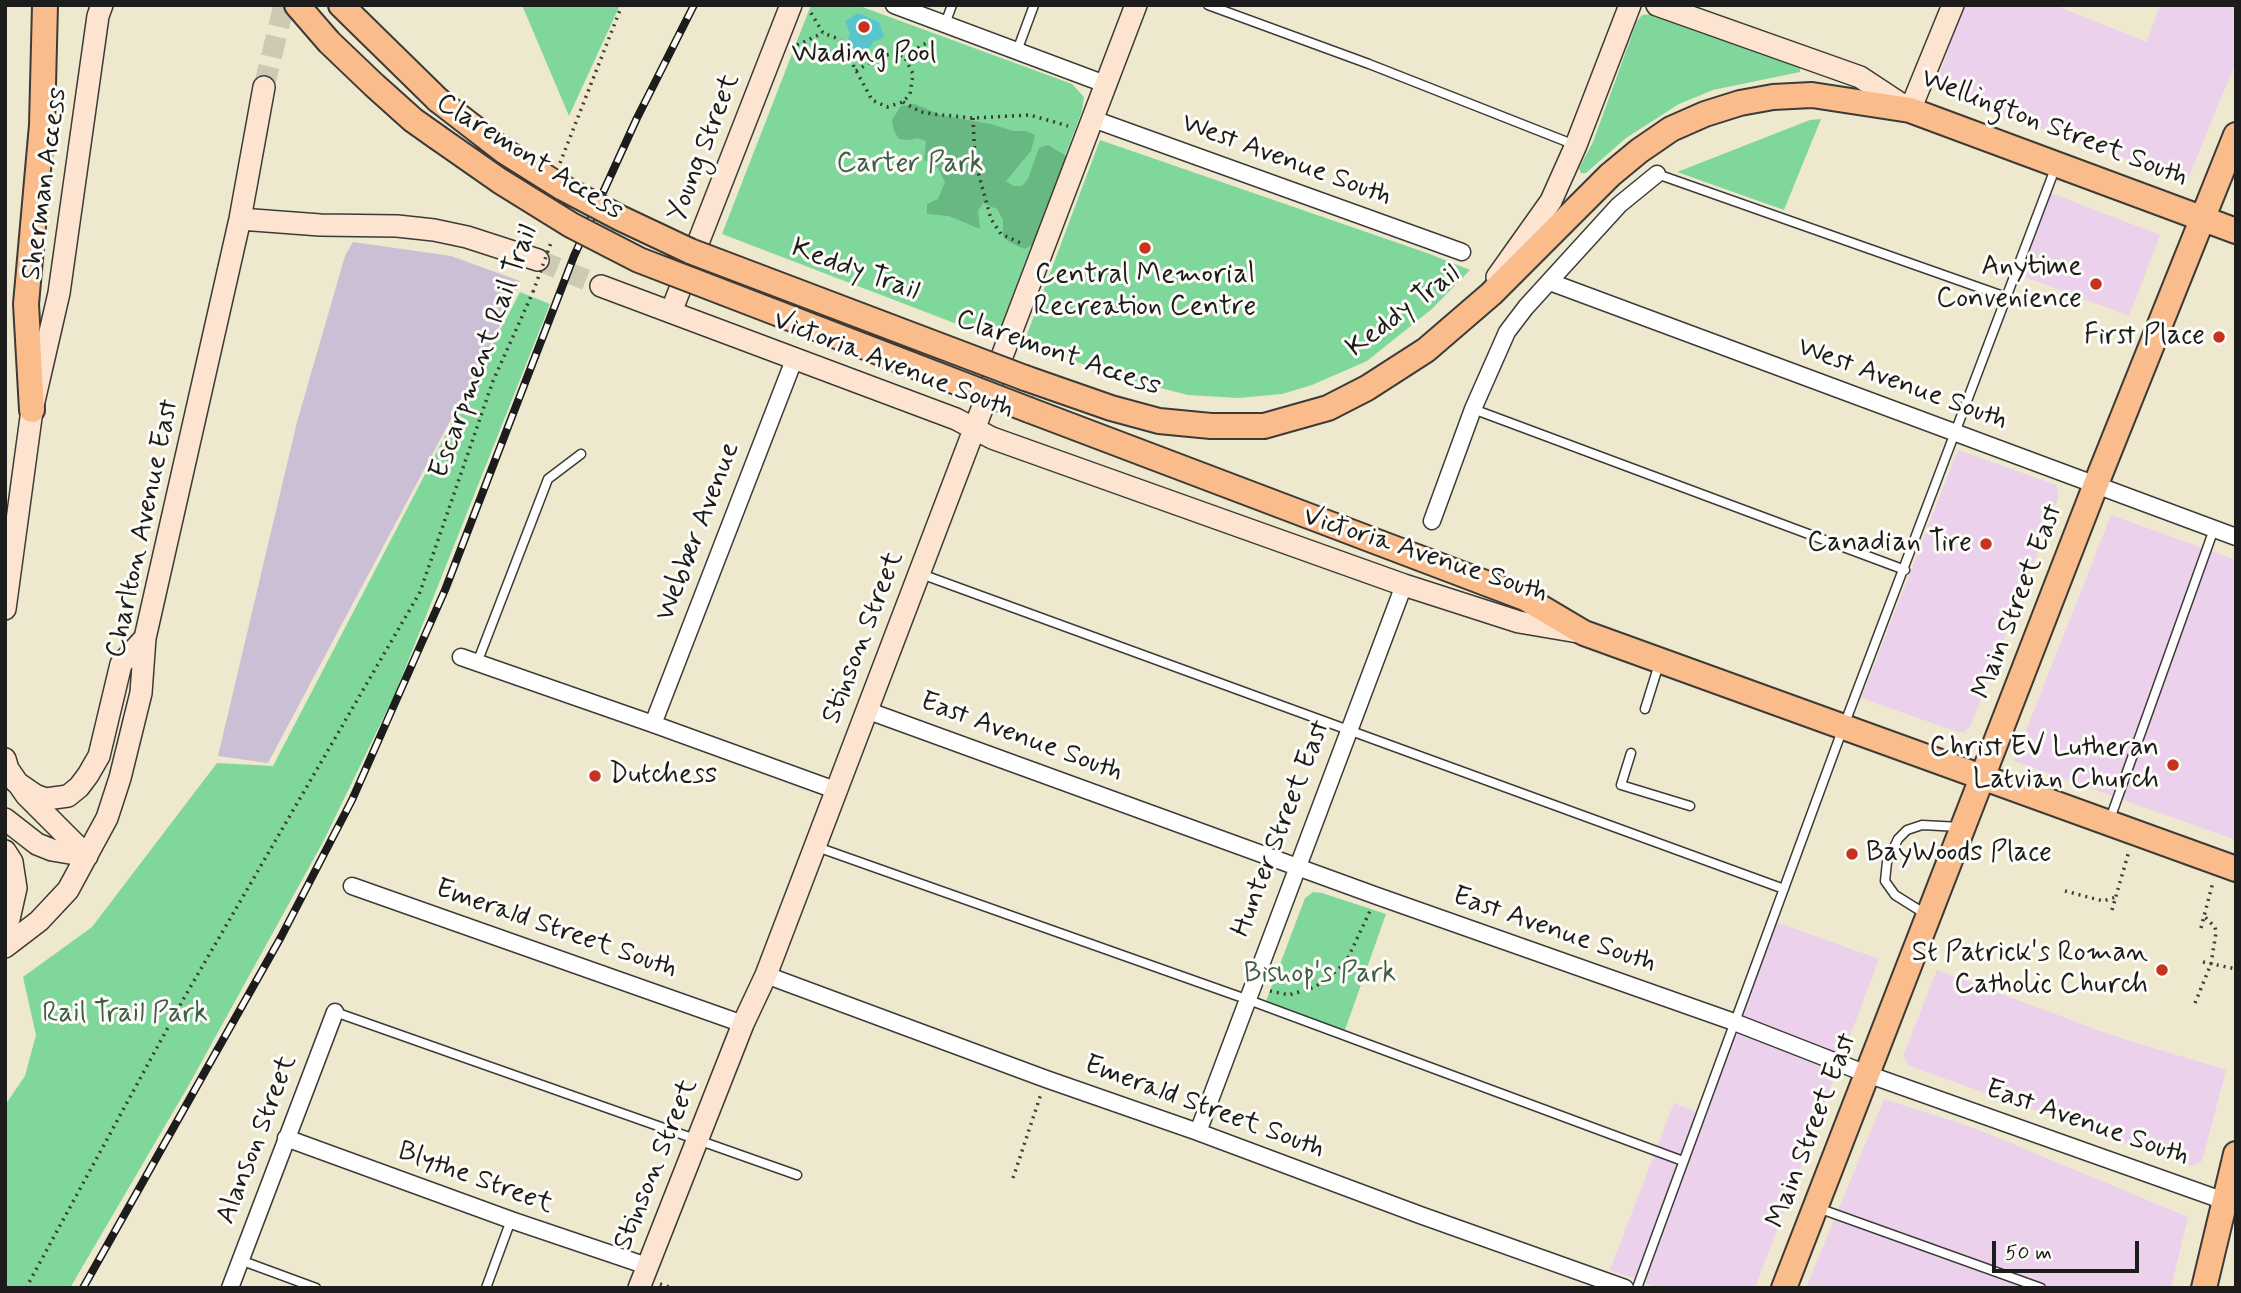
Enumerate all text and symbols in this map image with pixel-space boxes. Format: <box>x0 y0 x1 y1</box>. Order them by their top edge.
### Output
marker: Wading Pool <box>856 19 872 35</box>
place label: Wading Pool <box>792 38 936 72</box>
street label: Wellington Street South <box>1916 63 2192 195</box>
street label: Young Street <box>661 69 749 227</box>
street label: Sherman Access <box>16 85 76 283</box>
street label: Claremont Access <box>429 87 629 229</box>
street label: West Avenue South <box>1176 107 1396 215</box>
park label: Carter Park <box>837 148 983 182</box>
street label: Escarpment Rail Trail <box>424 221 546 483</box>
street label: Keddy Trail <box>786 232 924 310</box>
marker: Central Memorial Recreation Centre <box>1137 240 1153 256</box>
place label: Anytime Convenience <box>1936 251 2082 317</box>
street label: Keddy Trail <box>1341 258 1467 366</box>
place label: Central Memorial Recreation Centre <box>1034 259 1256 325</box>
marker: Anytime Convenience <box>2088 276 2104 292</box>
street label: Claremont Access <box>951 303 1165 405</box>
street label: Victoria Avenue South <box>768 305 1018 427</box>
place label: First Place <box>2084 320 2205 354</box>
marker: First Place <box>2211 329 2227 345</box>
street label: West Avenue South <box>1792 331 2012 439</box>
street label: Charlton Avenue East <box>100 397 188 661</box>
street label: Webber Avenue <box>650 438 748 626</box>
street label: Main Street East <box>1966 500 2072 704</box>
street label: Victoria Avenue South <box>1298 501 1552 611</box>
place label: Canadian Tire <box>1807 527 1972 561</box>
marker: Canadian Tire <box>1978 536 1994 552</box>
street label: Stinson Street <box>816 547 912 729</box>
street label: East Avenue South <box>915 686 1127 790</box>
street label: Hunter Street East <box>1225 716 1339 942</box>
place label: Christ EV Lutheran Latvian Church <box>1929 732 2159 798</box>
marker: Christ EV Lutheran Latvian Church <box>2165 757 2181 773</box>
place label: Dutchess <box>609 759 717 793</box>
marker: Dutchess <box>587 768 603 784</box>
place label: BayWoods Place <box>1866 837 2052 871</box>
marker: BayWoods Place <box>1844 846 1860 862</box>
street label: Emerald Street South <box>431 873 681 987</box>
street label: East Avenue South <box>1448 880 1660 982</box>
place label: St Patrick's Roman Catholic Church <box>1912 937 2148 1003</box>
park label: Bishop's Park <box>1244 958 1396 992</box>
marker: St Patrick's Roman Catholic Church <box>2154 962 2170 978</box>
park label: Rail Trail Park <box>42 998 208 1032</box>
street label: Main Street East <box>1760 1029 1866 1233</box>
street label: Emerald Street South <box>1079 1049 1329 1167</box>
street label: Alanson Street <box>210 1051 306 1229</box>
street label: East Avenue South <box>1981 1073 2193 1175</box>
street label: Stinson Street <box>607 1074 707 1256</box>
street label: Blythe Street <box>393 1135 557 1223</box>
scale bar <box>1996 1226 2143 1270</box>
text: 50 m <box>2005 1239 2052 1267</box>

